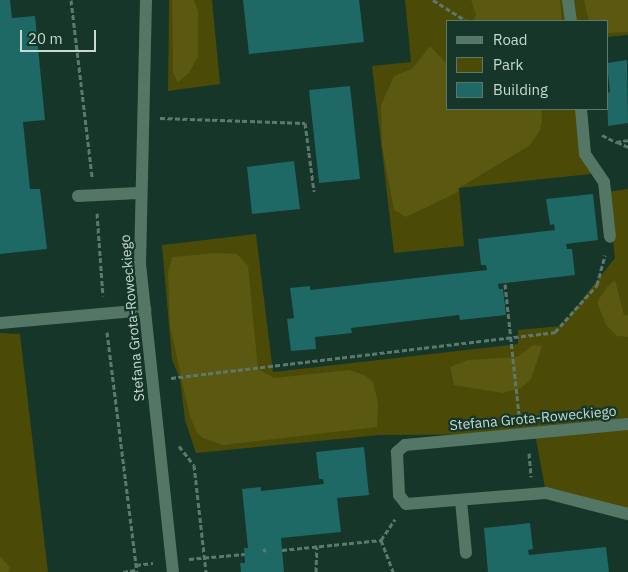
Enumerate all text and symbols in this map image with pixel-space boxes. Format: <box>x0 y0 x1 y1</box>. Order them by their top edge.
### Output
scale bar <box>22 20 99 52</box>
legend <box>446 20 608 110</box>
text: 20 m <box>28 29 63 48</box>
text: Road <box>493 30 528 49</box>
text: Park <box>493 55 523 74</box>
text: Building <box>493 80 548 99</box>
street label: Stefana Grota-Roweckiego <box>116 234 148 402</box>
street label: Stefana Grota-Roweckiego <box>449 402 617 434</box>

